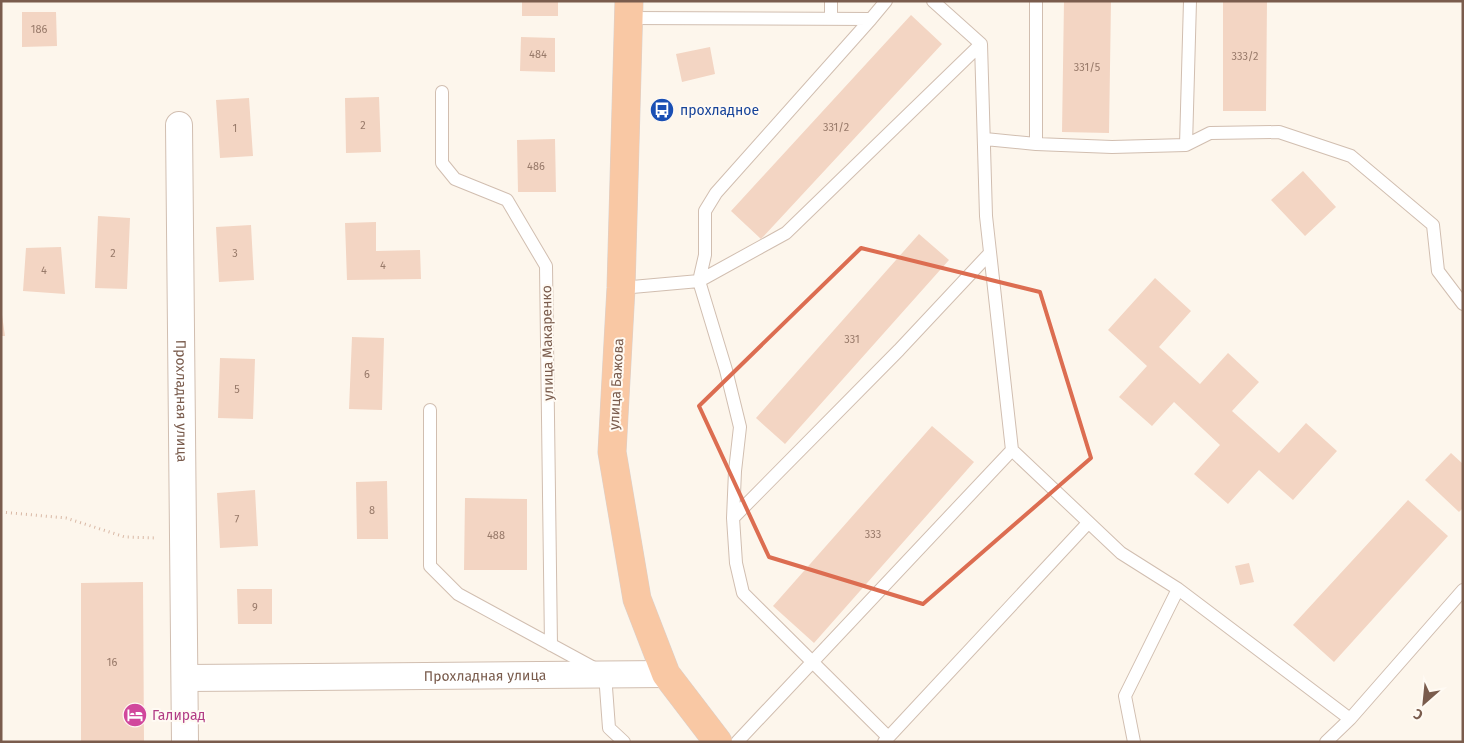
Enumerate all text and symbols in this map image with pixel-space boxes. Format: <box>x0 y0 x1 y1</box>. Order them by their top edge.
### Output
house number: 186 <box>31 23 47 36</box>
house number: 484 <box>529 48 547 61</box>
house number: 333/2 <box>1232 50 1258 63</box>
house number: 331/5 <box>1074 61 1101 74</box>
bus stop icon: прохладное <box>649 97 675 123</box>
place label: прохладное <box>680 102 759 119</box>
house number: 2 <box>360 119 366 132</box>
house number: 331/2 <box>823 121 849 134</box>
house number: 1 <box>233 122 237 135</box>
house number: 486 <box>527 160 545 173</box>
house number: 2 <box>110 247 116 260</box>
house number: 3 <box>232 247 238 260</box>
house number: 4 <box>380 259 386 272</box>
house number: 4 <box>41 264 47 277</box>
street label: улица Макаренко <box>538 285 557 401</box>
house number: 331 <box>844 333 860 346</box>
street label: улица Бажова <box>606 338 627 430</box>
street label: Прохладная улица <box>172 340 190 462</box>
house number: 6 <box>364 368 370 381</box>
house number: 5 <box>234 383 240 396</box>
house number: 8 <box>369 504 375 517</box>
house number: 7 <box>235 513 240 526</box>
house number: 333 <box>865 528 881 541</box>
house number: 488 <box>487 529 505 542</box>
house number: 9 <box>252 601 258 614</box>
house number: 16 <box>107 656 117 669</box>
street label: Прохладная улица <box>424 667 546 685</box>
north arrow <box>1399 678 1449 728</box>
hotel icon: Галирад <box>122 702 148 728</box>
text: С <box>1411 705 1426 724</box>
place label: Галирад <box>152 707 206 724</box>

